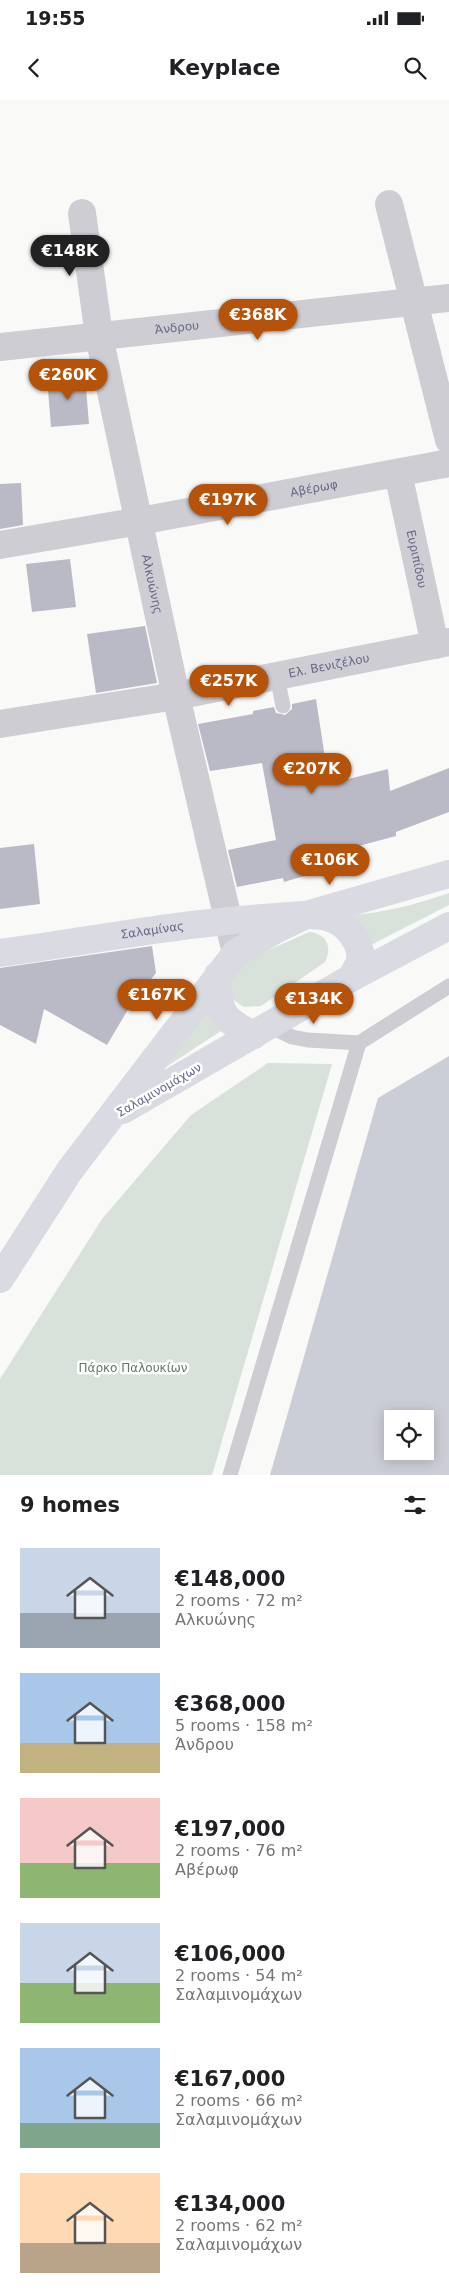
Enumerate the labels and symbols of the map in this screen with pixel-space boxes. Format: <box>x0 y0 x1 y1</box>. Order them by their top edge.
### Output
pin: €148K <box>35 234 105 277</box>
pin: €368K <box>223 298 293 341</box>
street label: Άνδρου <box>154 318 200 337</box>
pin: €260K <box>33 358 103 401</box>
street label: Αβέρωφ <box>289 477 339 500</box>
pin: €197K <box>193 484 263 526</box>
street label: Ευριπίδου <box>403 529 430 589</box>
street label: Αλκυώνης <box>139 553 165 615</box>
street label: Ελ. Βενιζέλου <box>287 651 371 681</box>
pin: €257K <box>194 664 264 707</box>
pin: €207K <box>277 752 347 795</box>
pin: €106K <box>295 844 365 886</box>
street label: Σαλαμίνας <box>120 919 185 942</box>
pin: €167K <box>122 978 192 1021</box>
pin: €134K <box>279 982 349 1025</box>
street label: Σαλαμινομάχων <box>114 1060 204 1120</box>
park label: Πάρκο Παλουκίων <box>79 1361 188 1375</box>

